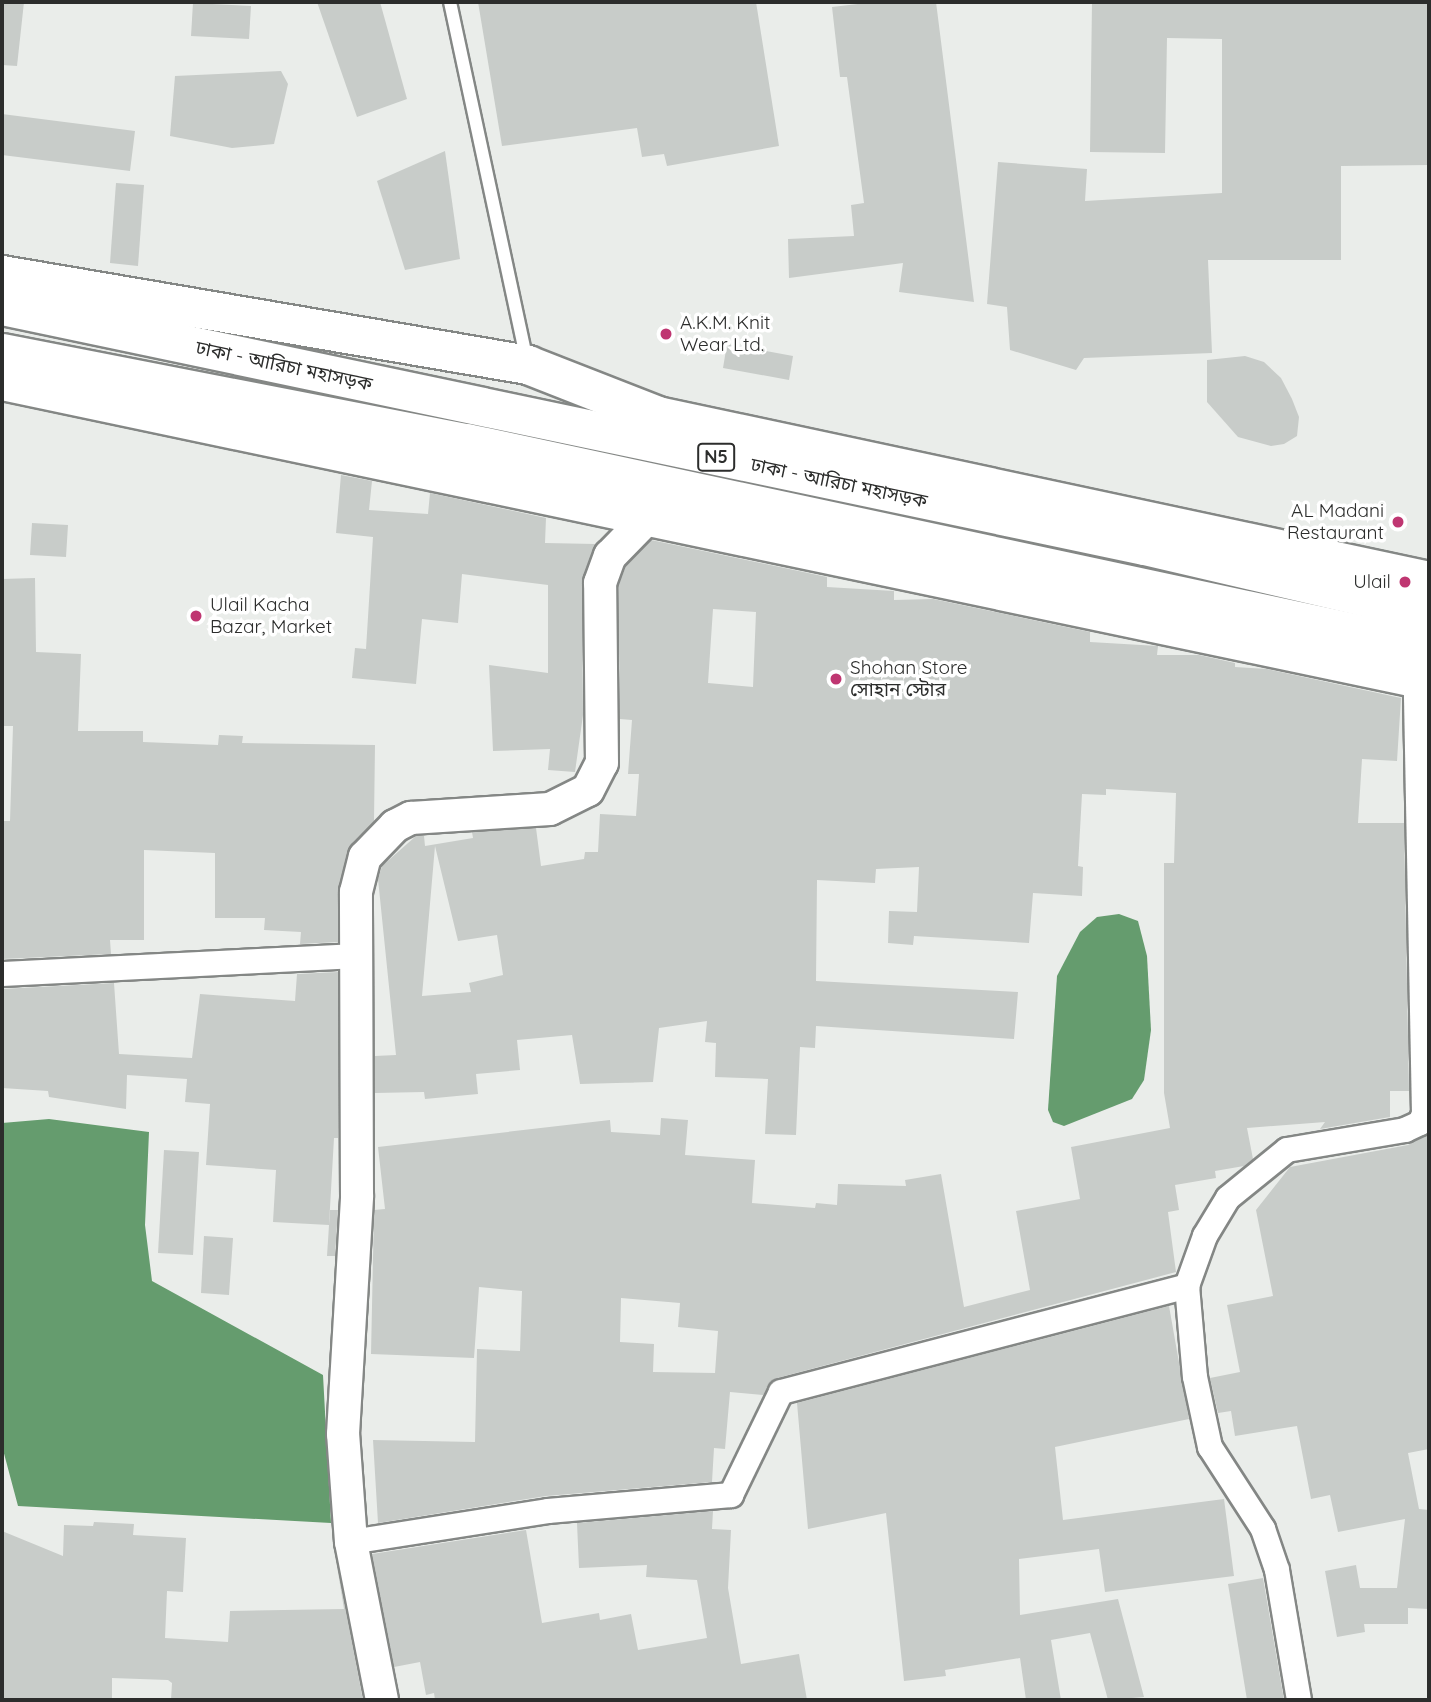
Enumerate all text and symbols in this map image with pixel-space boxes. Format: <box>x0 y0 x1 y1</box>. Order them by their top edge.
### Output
place label: A.K.M. Knit Wear Ltd. <box>680 312 770 356</box>
marker: A.K.M. Knit Wear Ltd. <box>658 326 674 342</box>
street label: ঢাকা - আরিচা মহাসড়ক <box>194 336 374 396</box>
road number: N5 <box>697 443 735 472</box>
street label: ঢাকা - আরিচা মহাসড়ক <box>749 453 929 513</box>
place label: AL Madani Restaurant <box>1287 500 1384 544</box>
marker: AL Madani Restaurant <box>1390 514 1406 530</box>
place label: Ulail <box>1353 571 1391 593</box>
marker: Ulail <box>1397 574 1413 590</box>
place label: Ulail Kacha Bazar, Market <box>210 594 332 638</box>
marker: Ulail Kacha Bazar, Market <box>188 608 204 624</box>
place label: Shohan Store সোহান স্টোর <box>850 657 968 701</box>
marker: Shohan Store সোহান স্টোর <box>828 671 844 687</box>

